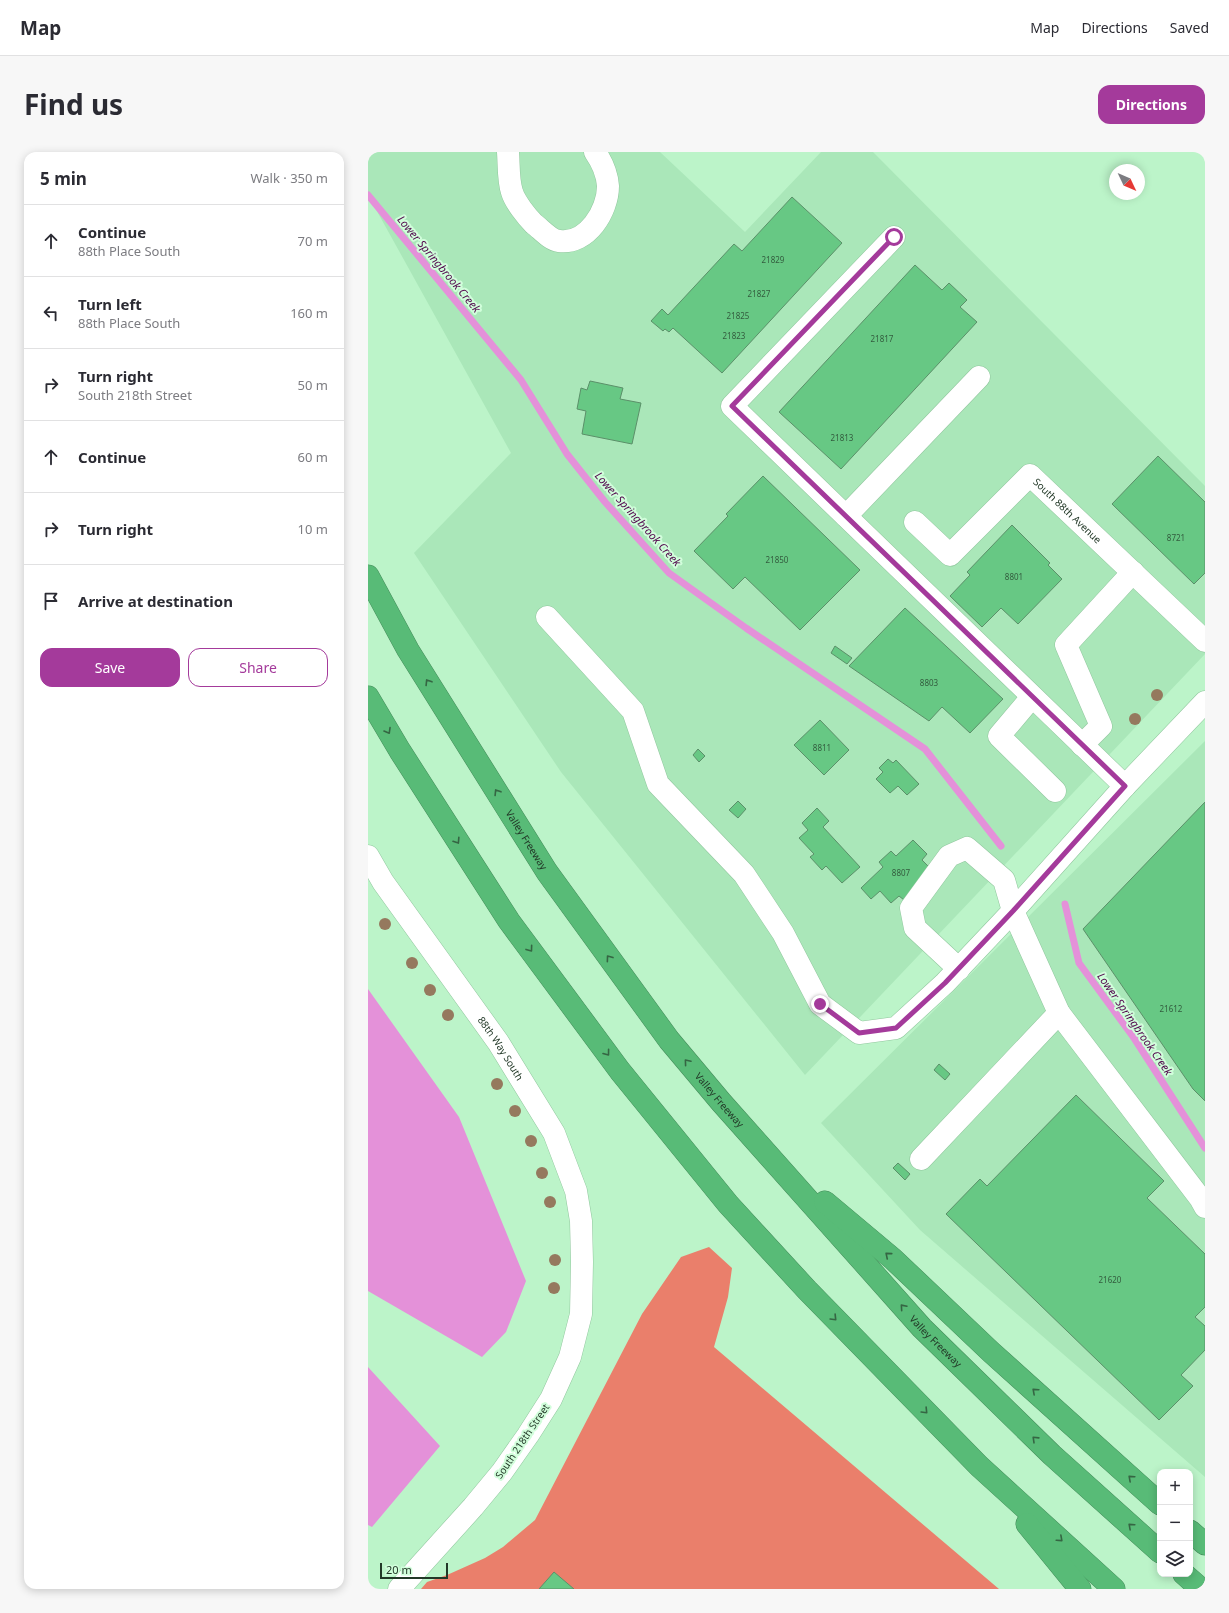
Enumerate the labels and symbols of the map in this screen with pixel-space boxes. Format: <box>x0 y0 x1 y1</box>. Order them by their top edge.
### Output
north arrow <box>1109 164 1145 200</box>
water label: Lower Springbrook Creek <box>394 212 485 316</box>
route start <box>885 228 903 246</box>
house number: 21829 <box>762 254 785 265</box>
house number: 21827 <box>748 288 771 299</box>
house number: 21825 <box>727 310 750 321</box>
house number: 21823 <box>723 330 746 341</box>
house number: 21817 <box>871 333 894 344</box>
house number: 21813 <box>831 432 854 443</box>
water label: Lower Springbrook Creek <box>592 468 685 569</box>
street label: South 88th Avenue <box>1030 475 1105 547</box>
house number: 8721 <box>1167 532 1185 543</box>
house number: 21850 <box>766 554 789 565</box>
house number: 8801 <box>1005 571 1023 582</box>
house number: 8803 <box>920 677 939 688</box>
one-way arrow <box>425 679 433 686</box>
one-way arrow <box>383 727 390 734</box>
house number: 8811 <box>813 742 831 753</box>
one-way arrow <box>494 789 502 796</box>
street label: Valley Freeway <box>503 807 551 873</box>
one-way arrow <box>452 836 459 843</box>
house number: 8807 <box>892 867 911 878</box>
one-way arrow <box>525 944 532 951</box>
one-way arrow <box>607 955 614 962</box>
water label: Lower Springbrook Creek <box>1094 969 1177 1078</box>
route end <box>811 995 829 1013</box>
house number: 21612 <box>1160 1003 1183 1014</box>
street label: 88th Way South <box>475 1014 527 1083</box>
one-way arrow <box>602 1049 609 1056</box>
one-way arrow <box>685 1059 692 1066</box>
street label: Valley Freeway <box>692 1069 748 1131</box>
one-way arrow <box>885 1252 893 1259</box>
house number: 21620 <box>1099 1274 1122 1285</box>
one-way arrow <box>901 1304 908 1312</box>
street label: Valley Freeway <box>907 1312 966 1371</box>
one-way arrow <box>829 1313 837 1321</box>
one-way arrow <box>1032 1388 1040 1395</box>
street label: South 218th Street <box>492 1400 553 1481</box>
one-way arrow <box>920 1406 928 1414</box>
one-way arrow <box>1032 1436 1040 1444</box>
one-way arrow <box>1128 1475 1136 1483</box>
one-way arrow <box>1128 1524 1136 1531</box>
one-way arrow <box>1055 1535 1063 1542</box>
scale bar <box>380 1561 448 1580</box>

